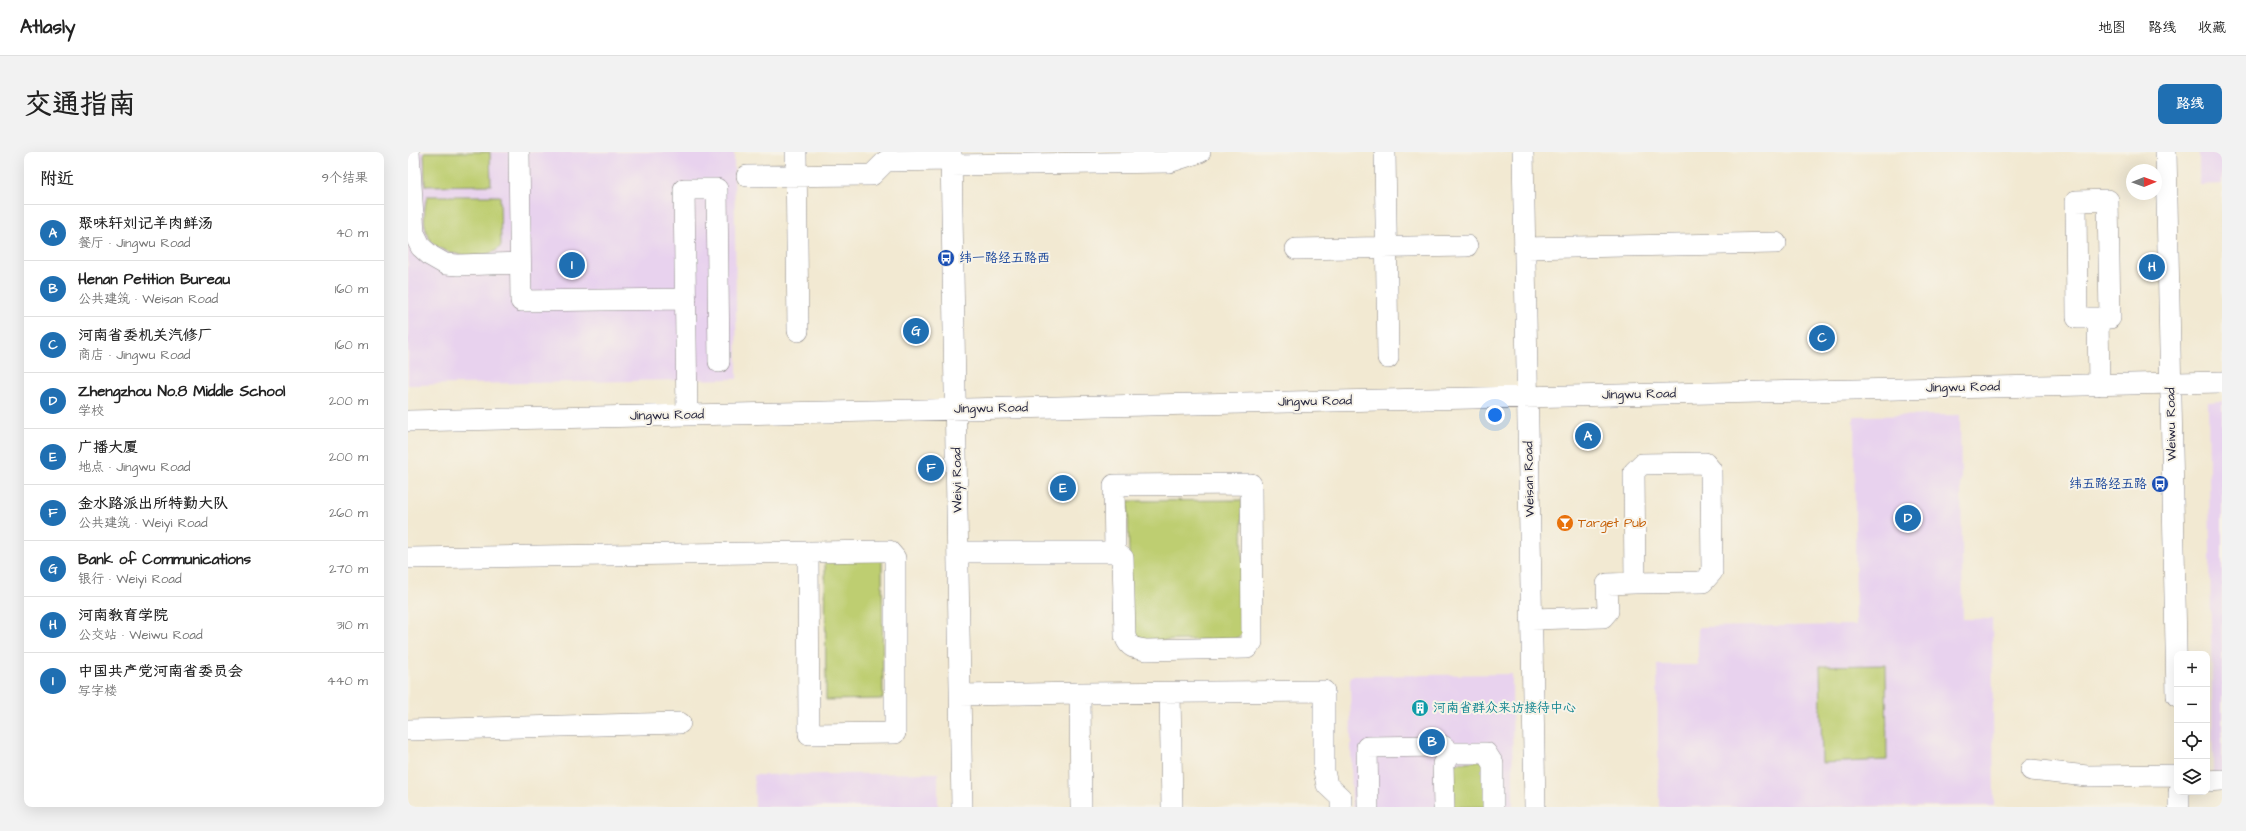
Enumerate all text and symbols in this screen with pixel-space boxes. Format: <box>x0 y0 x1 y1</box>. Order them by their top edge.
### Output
text: Atlasly <box>20 14 75 41</box>
text: 地图 <box>2098 18 2126 38</box>
text: 路线 <box>2148 18 2176 38</box>
text: 收藏 <box>2198 18 2226 38</box>
button: 路线 <box>2158 84 2222 124</box>
text: 交通指南 <box>24 85 136 124</box>
north arrow <box>2126 164 2162 200</box>
text: 附近 <box>40 167 74 191</box>
text: 9个结果 <box>322 169 368 187</box>
text: 聚味轩刘记羊肉鲜汤 <box>78 213 213 234</box>
text: A <box>49 224 57 242</box>
text: 40 m <box>336 224 368 242</box>
text: 餐厅 · Jingwu Road <box>78 234 190 252</box>
bus stop icon: 纬一路经五路西 <box>936 248 956 268</box>
place label: 纬一路经五路西 <box>959 249 1050 267</box>
pin: I <box>559 250 585 280</box>
pin: H <box>2139 252 2165 282</box>
text: Henan Petition Bureau <box>78 269 230 290</box>
text: B <box>48 280 58 298</box>
text: 160 m <box>335 280 368 298</box>
text: 公共建筑 · Weisan Road <box>78 290 218 308</box>
pin: G <box>903 316 929 346</box>
pin: C <box>1809 323 1835 353</box>
text: 河南省委机关汽修厂 <box>78 325 213 346</box>
text: C <box>48 336 58 354</box>
text: 160 m <box>335 336 368 354</box>
text: 商店 · Jingwu Road <box>78 346 190 364</box>
street label: Jingwu Road <box>1926 377 2001 398</box>
text: Zhengzhou No.8 Middle School <box>78 381 285 402</box>
street label: Jingwu Road <box>1602 384 1677 405</box>
street label: Weiwu Road <box>2161 387 2181 461</box>
street label: Jingwu Road <box>1278 391 1353 412</box>
text: D <box>49 392 57 410</box>
text: 200 m <box>329 392 368 410</box>
street label: Jingwu Road <box>954 398 1029 419</box>
text: 学校 <box>78 402 104 420</box>
street label: Jingwu Road <box>630 405 705 426</box>
your location <box>1485 405 1505 425</box>
pin: A <box>1575 421 1601 451</box>
text: 广播大厦 <box>78 437 138 458</box>
street label: Weisan Road <box>1519 441 1539 517</box>
street label: Weiyi Road <box>947 447 968 513</box>
text: E <box>49 448 57 466</box>
text: 200 m <box>329 448 368 466</box>
pin: F <box>918 453 944 483</box>
text: 地点 · Jingwu Road <box>78 458 190 476</box>
pin: E <box>1050 473 1076 503</box>
bus stop icon: 纬五路经五路 <box>2150 474 2170 494</box>
place label: 纬五路经五路 <box>2069 475 2147 493</box>
text: 金水路派出所特勤大队 <box>78 493 228 514</box>
pin: D <box>1895 503 1921 533</box>
text: F <box>48 504 58 522</box>
text: 260 m <box>329 504 368 522</box>
bar icon: Target Pub <box>1555 513 1575 533</box>
text: 公共建筑 · Weiyi Road <box>78 514 208 532</box>
place label: Target Pub <box>1578 514 1647 533</box>
text: Bank of Communications <box>78 549 251 570</box>
text: G <box>48 560 58 578</box>
text: 270 m <box>329 560 368 578</box>
text: 银行 · Weiyi Road <box>78 570 182 588</box>
text: 河南教育学院 <box>78 605 168 626</box>
text: H <box>49 616 57 634</box>
text: 310 m <box>336 616 368 634</box>
text: 公交站 · Weiwu Road <box>78 626 203 644</box>
map controls <box>2174 651 2210 795</box>
button: + <box>2174 651 2210 687</box>
text: 中国共产党河南省委员会 <box>78 661 243 682</box>
text: I <box>52 672 54 690</box>
text: 440 m <box>327 672 368 690</box>
text: 写字楼 <box>78 682 117 700</box>
button: − <box>2174 687 2210 723</box>
building icon: 河南省群众来访接待中心 <box>1410 698 1430 718</box>
place label: 河南省群众来访接待中心 <box>1433 699 1576 717</box>
button: locate <box>2174 723 2210 759</box>
pin: B <box>1419 727 1445 757</box>
button: layers <box>2174 759 2210 795</box>

